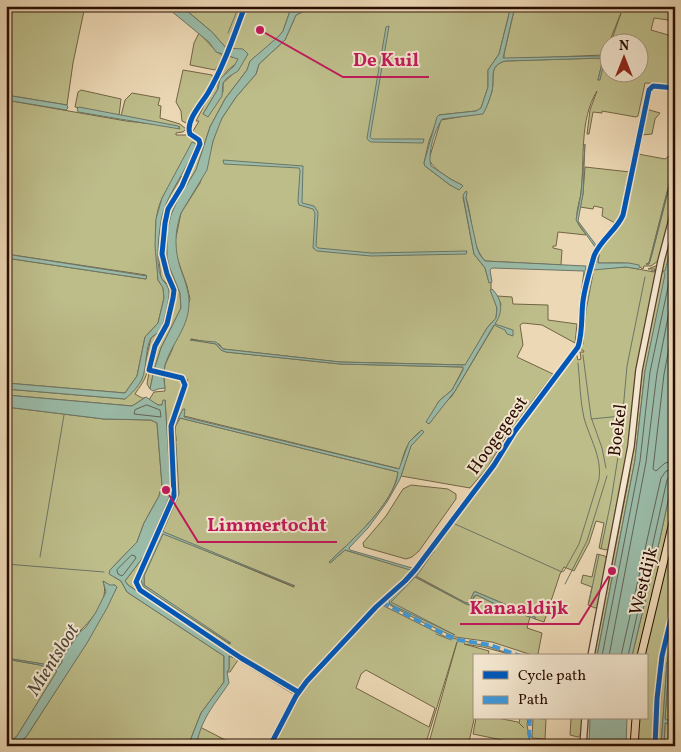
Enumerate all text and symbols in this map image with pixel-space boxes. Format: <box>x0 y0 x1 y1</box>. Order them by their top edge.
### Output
north arrow <box>598 32 648 82</box>
text: N <box>619 37 629 56</box>
callout: De Kuil <box>343 43 429 77</box>
text: De Kuil <box>353 48 419 74</box>
street label: Hoogegeest <box>462 392 534 480</box>
street label: Boekel <box>603 402 634 458</box>
callout: Limmertocht <box>198 508 337 542</box>
text: Limmertocht <box>207 513 327 539</box>
street label: Westdijk <box>624 545 665 618</box>
callout: Kanaaldijk <box>460 590 579 624</box>
text: Kanaaldijk <box>469 596 569 622</box>
water label: Mientsloot <box>21 619 86 702</box>
legend <box>473 654 648 720</box>
text: Cycle path <box>518 666 586 687</box>
text: Path <box>518 690 548 711</box>

